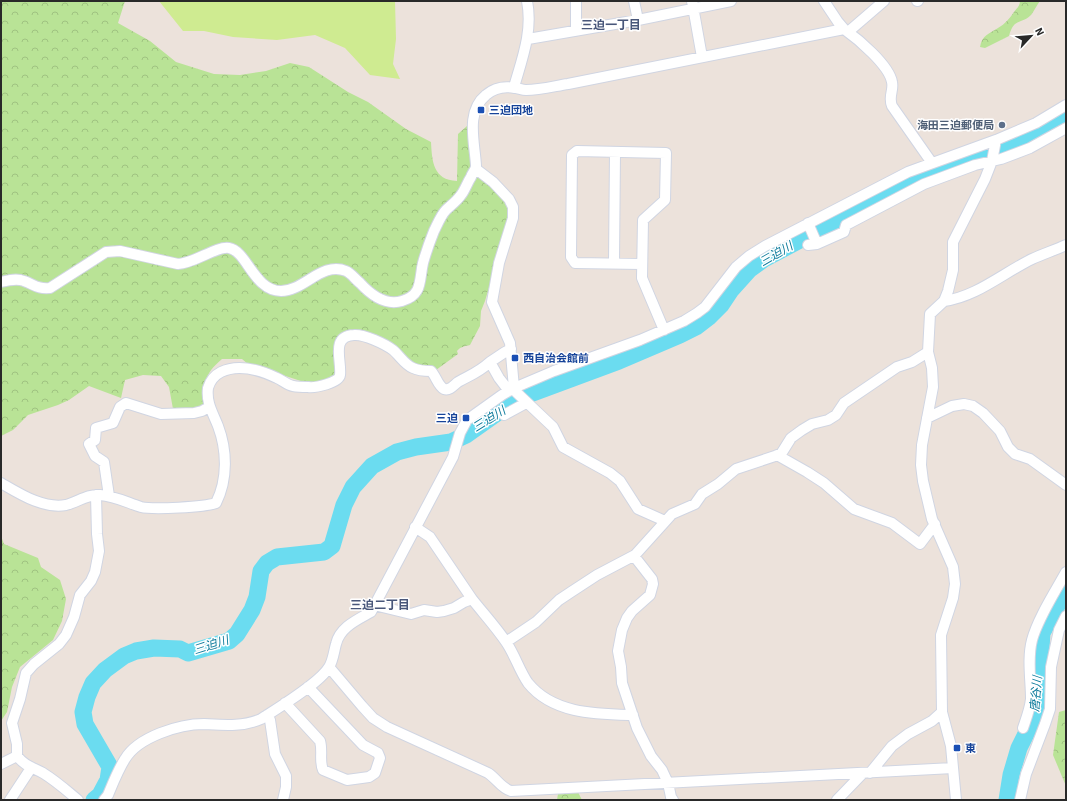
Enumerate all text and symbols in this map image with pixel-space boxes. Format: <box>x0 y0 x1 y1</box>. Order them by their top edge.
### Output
north arrow <box>1011 16 1051 56</box>
district label: 三迫一丁目 <box>581 17 641 34</box>
text: N <box>1031 25 1048 38</box>
place label: 三迫団地 <box>489 103 533 118</box>
marker: 三迫団地 <box>476 105 486 115</box>
place label: 海田三迫郵便局 <box>917 118 994 133</box>
marker: 海田三迫郵便局 <box>997 120 1007 130</box>
water label: 三迫川 <box>756 237 798 271</box>
place label: 西自治会館前 <box>523 351 589 366</box>
marker: 西自治会館前 <box>510 353 520 363</box>
water label: 三迫川 <box>469 402 511 436</box>
place label: 三迫 <box>436 411 458 426</box>
marker: 三迫 <box>461 413 471 423</box>
district label: 三迫二丁目 <box>350 597 410 614</box>
water label: 三迫川 <box>191 631 233 659</box>
water label: 唐谷川 <box>1026 673 1047 713</box>
place label: 東 <box>965 741 976 756</box>
marker: 東 <box>952 743 962 753</box>

